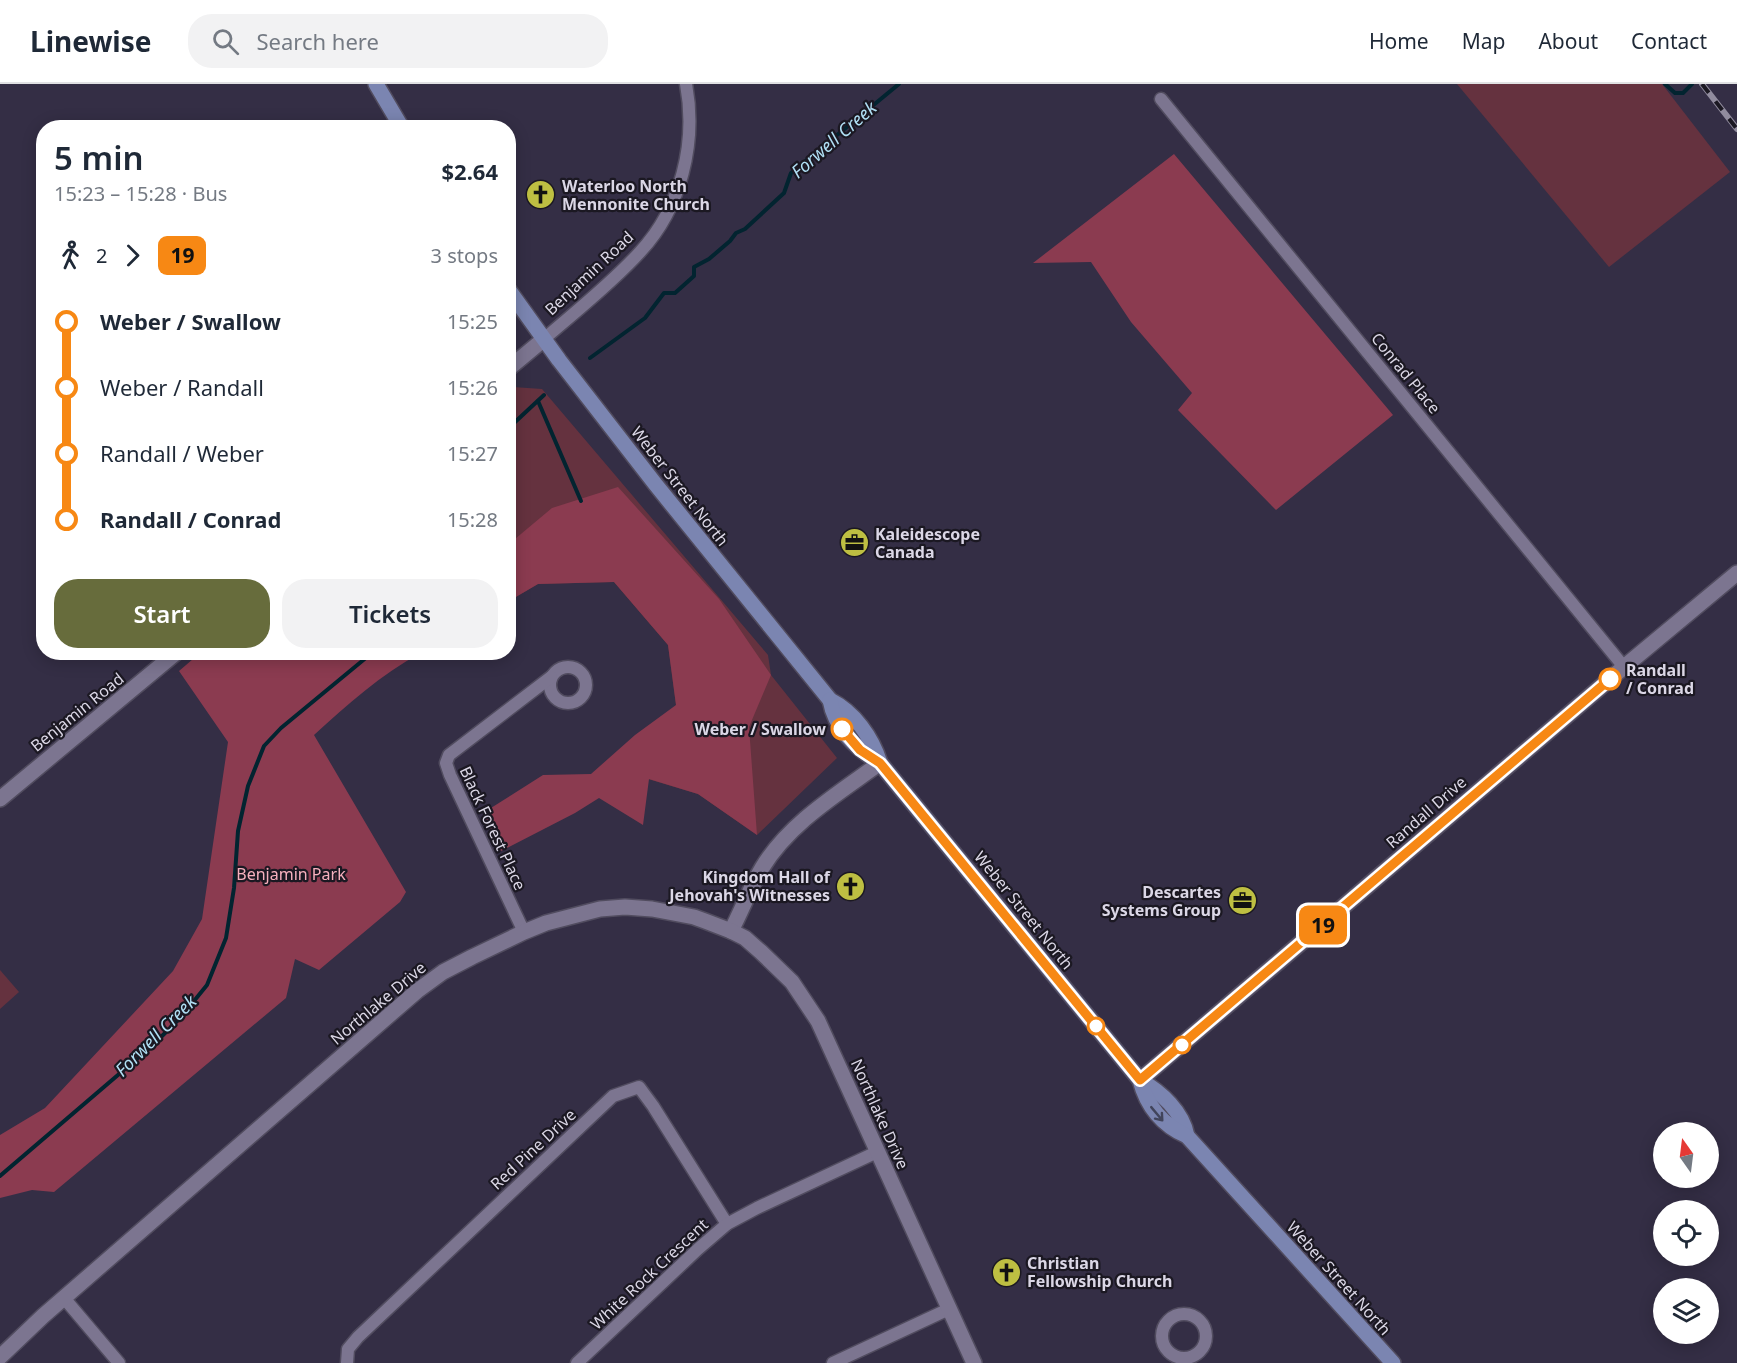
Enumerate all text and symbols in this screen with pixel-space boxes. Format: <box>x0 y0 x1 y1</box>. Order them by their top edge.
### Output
search box <box>188 14 608 68</box>
text: Linewise <box>30 22 152 60</box>
icon: search <box>209 25 242 58</box>
text: Search here <box>257 26 379 56</box>
text: Home <box>1369 27 1429 55</box>
text: Map <box>1462 27 1505 55</box>
text: About <box>1538 27 1598 55</box>
text: Contact <box>1631 27 1707 55</box>
water label: Forwell Creek <box>785 95 882 183</box>
text: 5 min <box>54 135 144 180</box>
text: $2.64 <box>441 156 498 186</box>
place label: Waterloo North Mennonite Church <box>562 175 710 215</box>
church icon: Waterloo North Mennonite Church <box>525 179 557 211</box>
text: 15:23 – 15:28 · Bus <box>54 180 227 207</box>
street label: Benjamin Road <box>540 226 638 320</box>
icon: walk <box>54 239 87 272</box>
icon: forward <box>116 239 149 272</box>
text: 19 <box>170 241 194 269</box>
text: 2 <box>96 242 107 269</box>
text: 3 stops <box>431 242 498 269</box>
text: Weber / Swallow <box>100 306 281 336</box>
text: 15:25 <box>447 308 498 335</box>
street label: Conrad Place <box>1366 328 1446 418</box>
text: Weber / Randall <box>100 372 264 402</box>
text: 15:26 <box>447 374 498 401</box>
street label: Weber Street North <box>626 422 734 550</box>
text: Randall / Weber <box>100 438 264 468</box>
text: 15:27 <box>447 440 498 467</box>
text: Randall / Conrad <box>100 504 281 534</box>
text: 15:28 <box>447 506 498 533</box>
place label: Kaleidescope Canada <box>875 523 980 563</box>
office icon: Kaleidescope Canada <box>838 527 870 559</box>
button: Start <box>54 579 270 648</box>
button: Tickets <box>282 579 498 648</box>
place label: Randall / Conrad <box>1626 659 1694 699</box>
street label: Benjamin Road <box>26 668 128 756</box>
marker: Randall / Conrad <box>1599 668 1621 690</box>
place label: Weber / Swallow <box>695 718 826 740</box>
marker: Weber / Swallow <box>831 718 853 740</box>
street label: Black Forest Place <box>455 763 531 893</box>
street label: Randall Drive <box>1381 771 1471 853</box>
street label: Weber Street North <box>969 846 1079 974</box>
park label: Benjamin Park <box>236 863 346 885</box>
place label: Kingdom Hall of Jehovah's Witnesses <box>667 866 831 906</box>
church icon: Kingdom Hall of Jehovah's Witnesses <box>835 870 867 902</box>
place label: Descartes Systems Group <box>1102 881 1221 921</box>
office icon: Descartes Systems Group <box>1226 885 1258 917</box>
line badge: 19 <box>1296 906 1350 944</box>
text: 19 <box>1311 911 1335 939</box>
street label: Northlake Drive <box>326 956 430 1050</box>
water label: Forwell Creek <box>109 989 202 1081</box>
unlabelled marker <box>1087 1017 1105 1035</box>
unlabelled marker <box>1173 1036 1191 1054</box>
street label: Northlake Drive <box>846 1055 914 1173</box>
street label: Red Pine Drive <box>485 1104 581 1194</box>
one-way arrow <box>1150 1106 1164 1121</box>
north arrow <box>1653 1122 1719 1188</box>
map controls <box>1653 1122 1719 1344</box>
button: locate <box>1653 1200 1719 1266</box>
street label: White Rock Crescent <box>585 1214 713 1334</box>
street label: Weber Street North <box>1282 1216 1396 1340</box>
place label: Christian Fellowship Church <box>1027 1252 1172 1292</box>
church icon: Christian Fellowship Church <box>990 1256 1022 1288</box>
button: layers <box>1653 1278 1719 1344</box>

